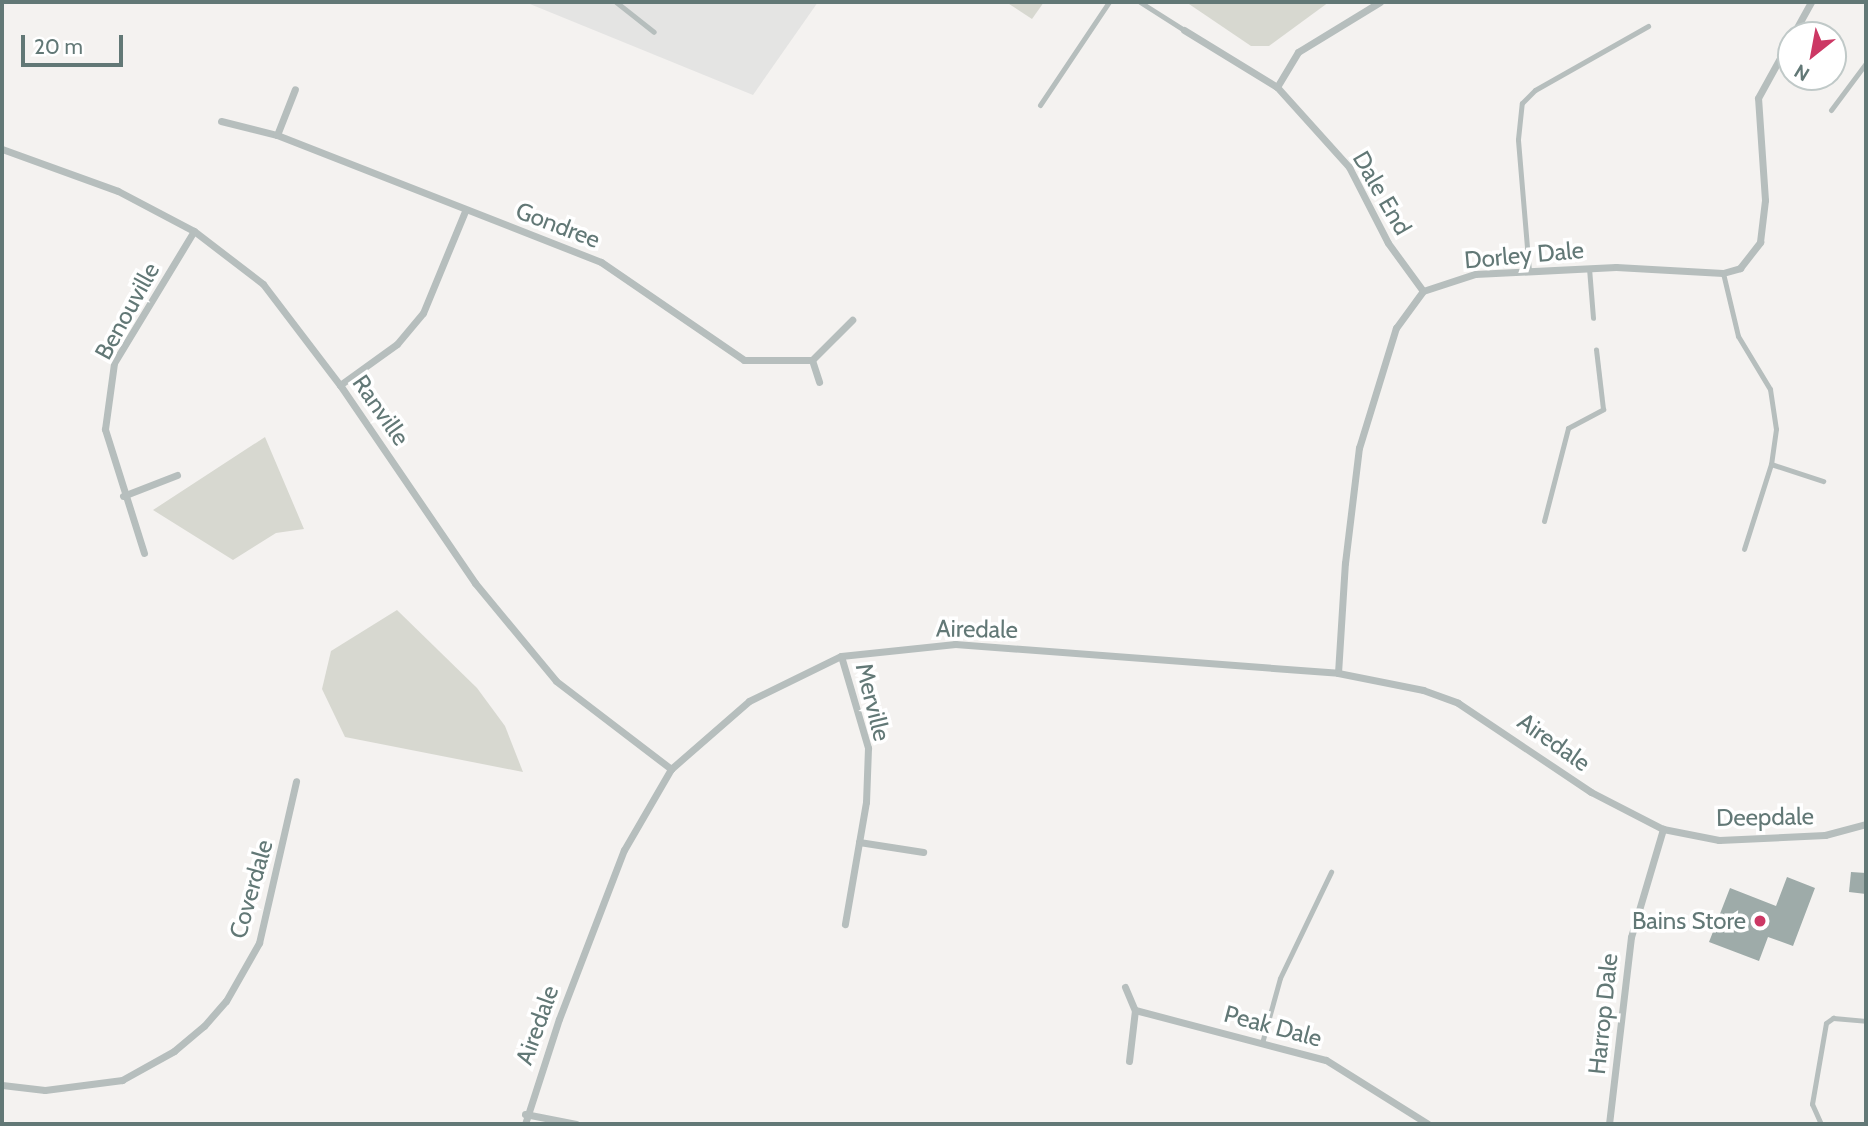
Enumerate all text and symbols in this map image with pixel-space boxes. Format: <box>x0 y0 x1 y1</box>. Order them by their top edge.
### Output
scale bar <box>24 21 126 65</box>
north arrow <box>1777 21 1847 91</box>
text: 20 m <box>34 34 83 59</box>
text: N <box>1790 59 1814 86</box>
street label: Dale End <box>1347 146 1417 240</box>
street label: Gondree <box>512 196 604 254</box>
street label: Dorley Dale <box>1463 235 1585 275</box>
street label: Benouville <box>89 258 165 364</box>
street label: Ranville <box>346 369 416 451</box>
street label: Airedale <box>936 614 1018 644</box>
street label: Merville <box>849 660 897 744</box>
street label: Airedale <box>1512 707 1596 777</box>
street label: Deepdale <box>1716 802 1814 832</box>
street label: Coverdale <box>223 836 279 942</box>
place label: Bains Store <box>1632 907 1746 935</box>
marker: Bains Store <box>1752 913 1768 929</box>
street label: Harrop Dale <box>1582 952 1624 1076</box>
street label: Airedale <box>509 981 565 1069</box>
street label: Peak Dale <box>1221 999 1325 1053</box>

